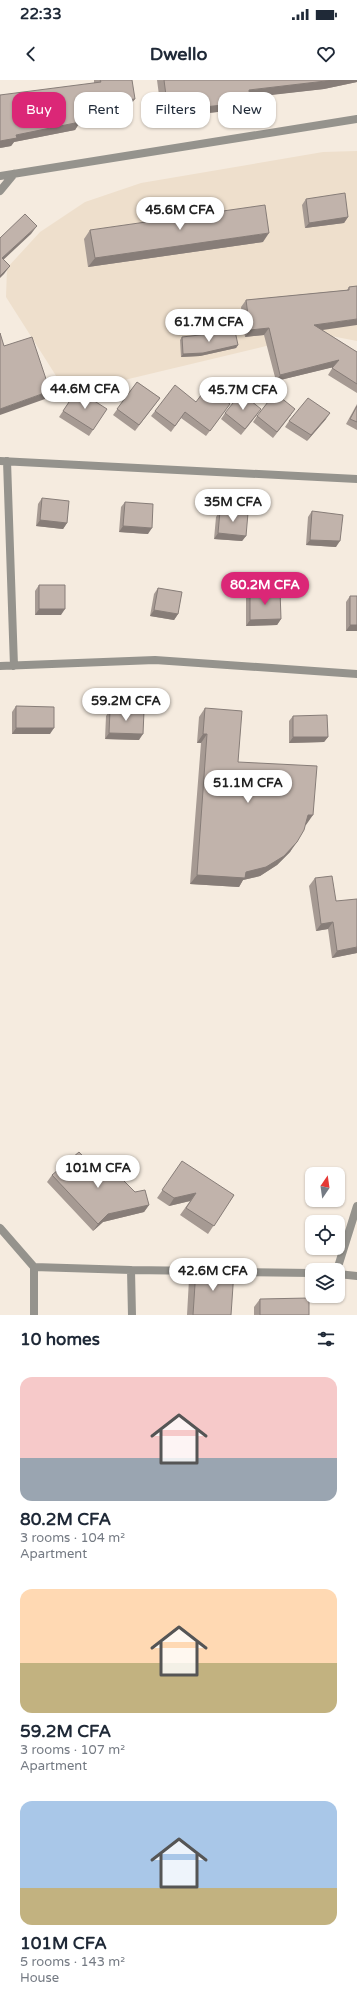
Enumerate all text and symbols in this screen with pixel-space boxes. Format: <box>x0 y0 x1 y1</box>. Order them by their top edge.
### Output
text: 22:33 <box>20 5 62 23</box>
icon: back <box>20 43 42 65</box>
text: Dwello <box>150 43 207 65</box>
icon: heart <box>315 43 337 65</box>
chip: Buy <box>12 92 66 128</box>
chip: Rent <box>74 92 133 128</box>
chip: Filters <box>141 92 210 128</box>
chip: New <box>218 92 276 128</box>
pin: 45.6M CFA <box>134 197 226 231</box>
text: 45.6M CFA <box>145 202 215 218</box>
pin: 61.7M CFA <box>163 309 255 343</box>
text: 61.7M CFA <box>174 314 244 330</box>
pin: 44.6M CFA <box>39 376 131 410</box>
pin: 45.7M CFA <box>197 377 289 411</box>
text: 44.6M CFA <box>50 381 120 397</box>
text: 45.7M CFA <box>208 382 278 398</box>
pin: 35M CFA <box>196 489 270 523</box>
text: 35M CFA <box>204 494 262 510</box>
pin: 80.2M CFA <box>219 572 311 606</box>
text: 80.2M CFA <box>230 577 300 593</box>
pin: 59.2M CFA <box>80 688 172 722</box>
text: 59.2M CFA <box>91 693 161 709</box>
pin: 51.1M CFA <box>202 770 294 804</box>
text: 51.1M CFA <box>213 775 283 791</box>
pin: 101M CFA <box>57 1155 139 1189</box>
text: 101M CFA <box>65 1160 131 1176</box>
north arrow <box>305 1167 345 1207</box>
map controls <box>305 1167 345 1303</box>
button: locate <box>305 1215 345 1255</box>
pin: 42.6M CFA <box>167 1258 259 1292</box>
text: 42.6M CFA <box>178 1263 248 1279</box>
button: layers <box>305 1263 345 1303</box>
icon: filters <box>315 1328 337 1350</box>
text: 10 homes <box>20 1329 100 1350</box>
icon: home <box>143 1403 215 1475</box>
text: 80.2M CFA <box>20 1509 111 1530</box>
text: 3 rooms · 104 m² <box>20 1530 125 1546</box>
text: Apartment <box>20 1546 87 1562</box>
icon: home <box>143 1615 215 1687</box>
text: 59.2M CFA <box>20 1721 111 1742</box>
text: 3 rooms · 107 m² <box>20 1742 125 1758</box>
text: Apartment <box>20 1758 87 1774</box>
icon: home <box>143 1827 215 1899</box>
text: 101M CFA <box>20 1933 107 1954</box>
text: 5 rooms · 143 m² <box>20 1954 125 1970</box>
text: House <box>20 1970 59 1986</box>

